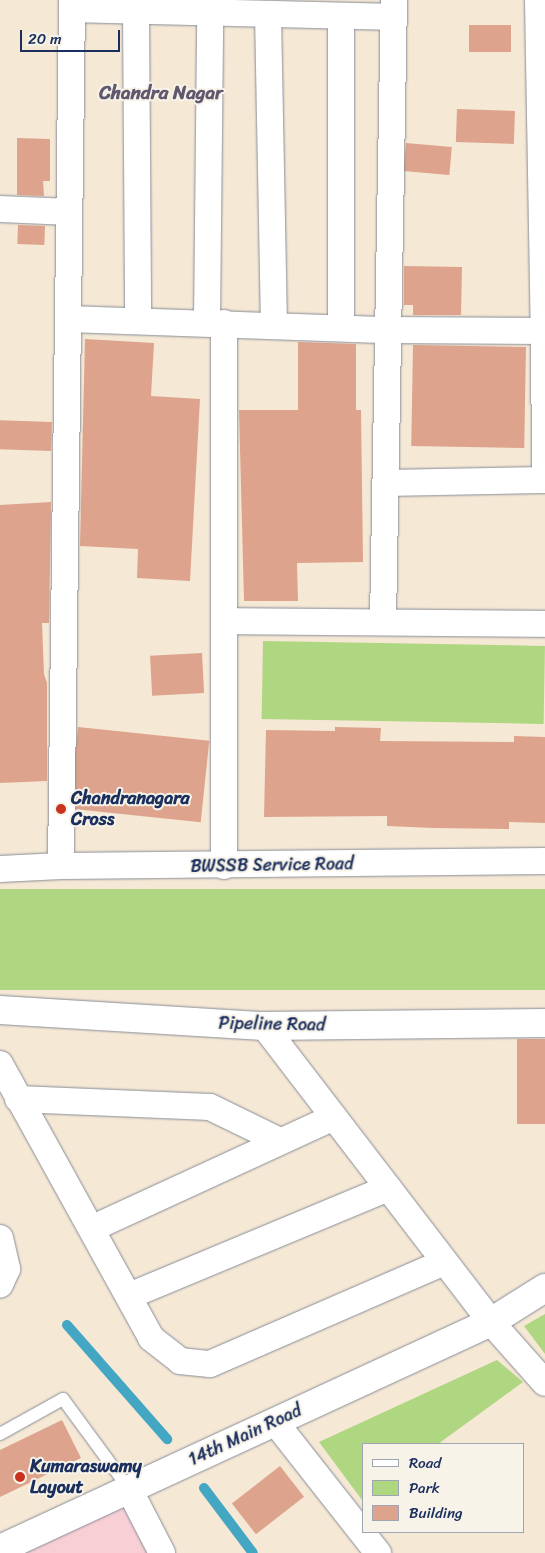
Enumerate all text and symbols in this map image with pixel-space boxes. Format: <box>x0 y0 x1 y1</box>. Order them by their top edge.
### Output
scale bar <box>22 20 122 52</box>
text: 20 m <box>28 26 62 52</box>
district label: Chandra Nagar <box>99 82 223 104</box>
place label: Chandranagara Cross <box>71 788 190 831</box>
marker: Chandranagara Cross <box>55 803 67 815</box>
street label: BWSSB Service Road <box>189 853 355 877</box>
street label: Pipeline Road <box>218 1012 326 1036</box>
street label: 14th Main Road <box>185 1399 305 1471</box>
legend <box>362 1443 525 1533</box>
text: Road <box>409 1450 441 1476</box>
place label: Kumaraswamy Layout <box>30 1456 142 1498</box>
marker: Kumaraswamy Layout <box>14 1471 26 1483</box>
text: Park <box>409 1475 440 1501</box>
text: Building <box>409 1500 463 1526</box>

